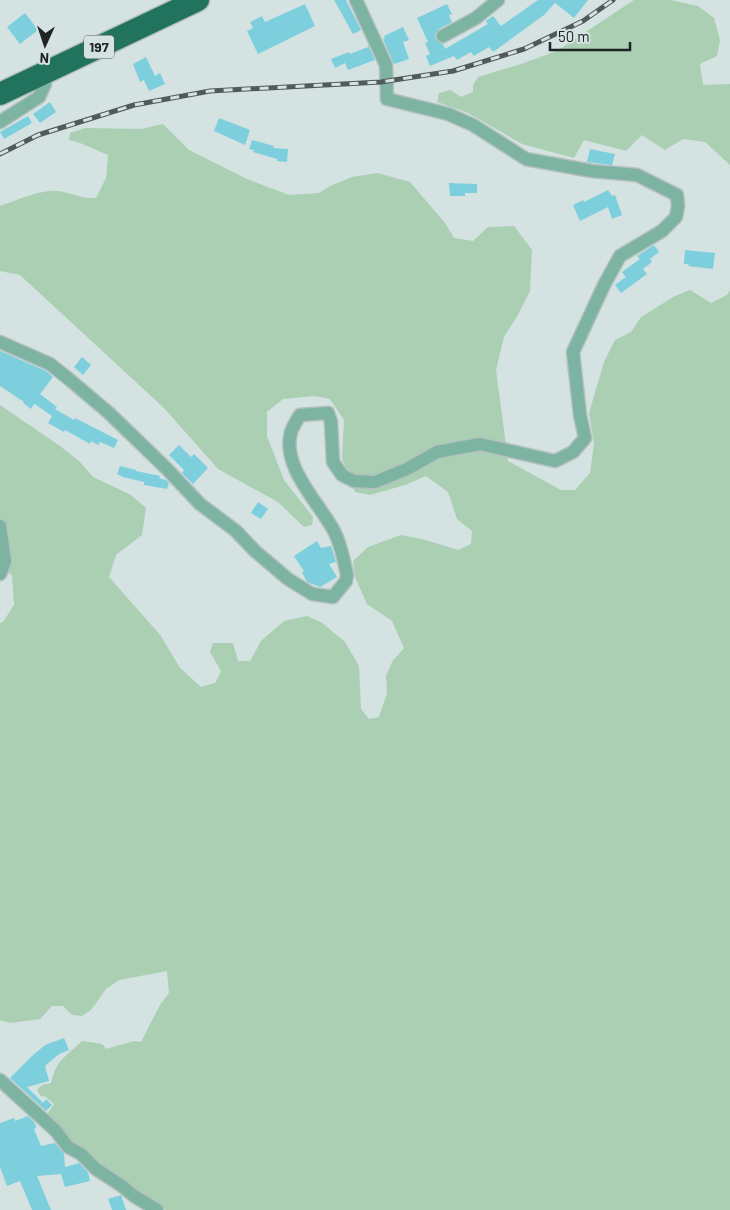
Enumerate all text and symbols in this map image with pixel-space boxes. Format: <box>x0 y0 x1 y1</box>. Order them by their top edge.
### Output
north arrow <box>20 20 70 70</box>
scale bar <box>550 20 630 52</box>
text: 50 m <box>558 27 590 45</box>
road number: 197 <box>84 36 114 58</box>
text: N <box>39 50 49 67</box>

